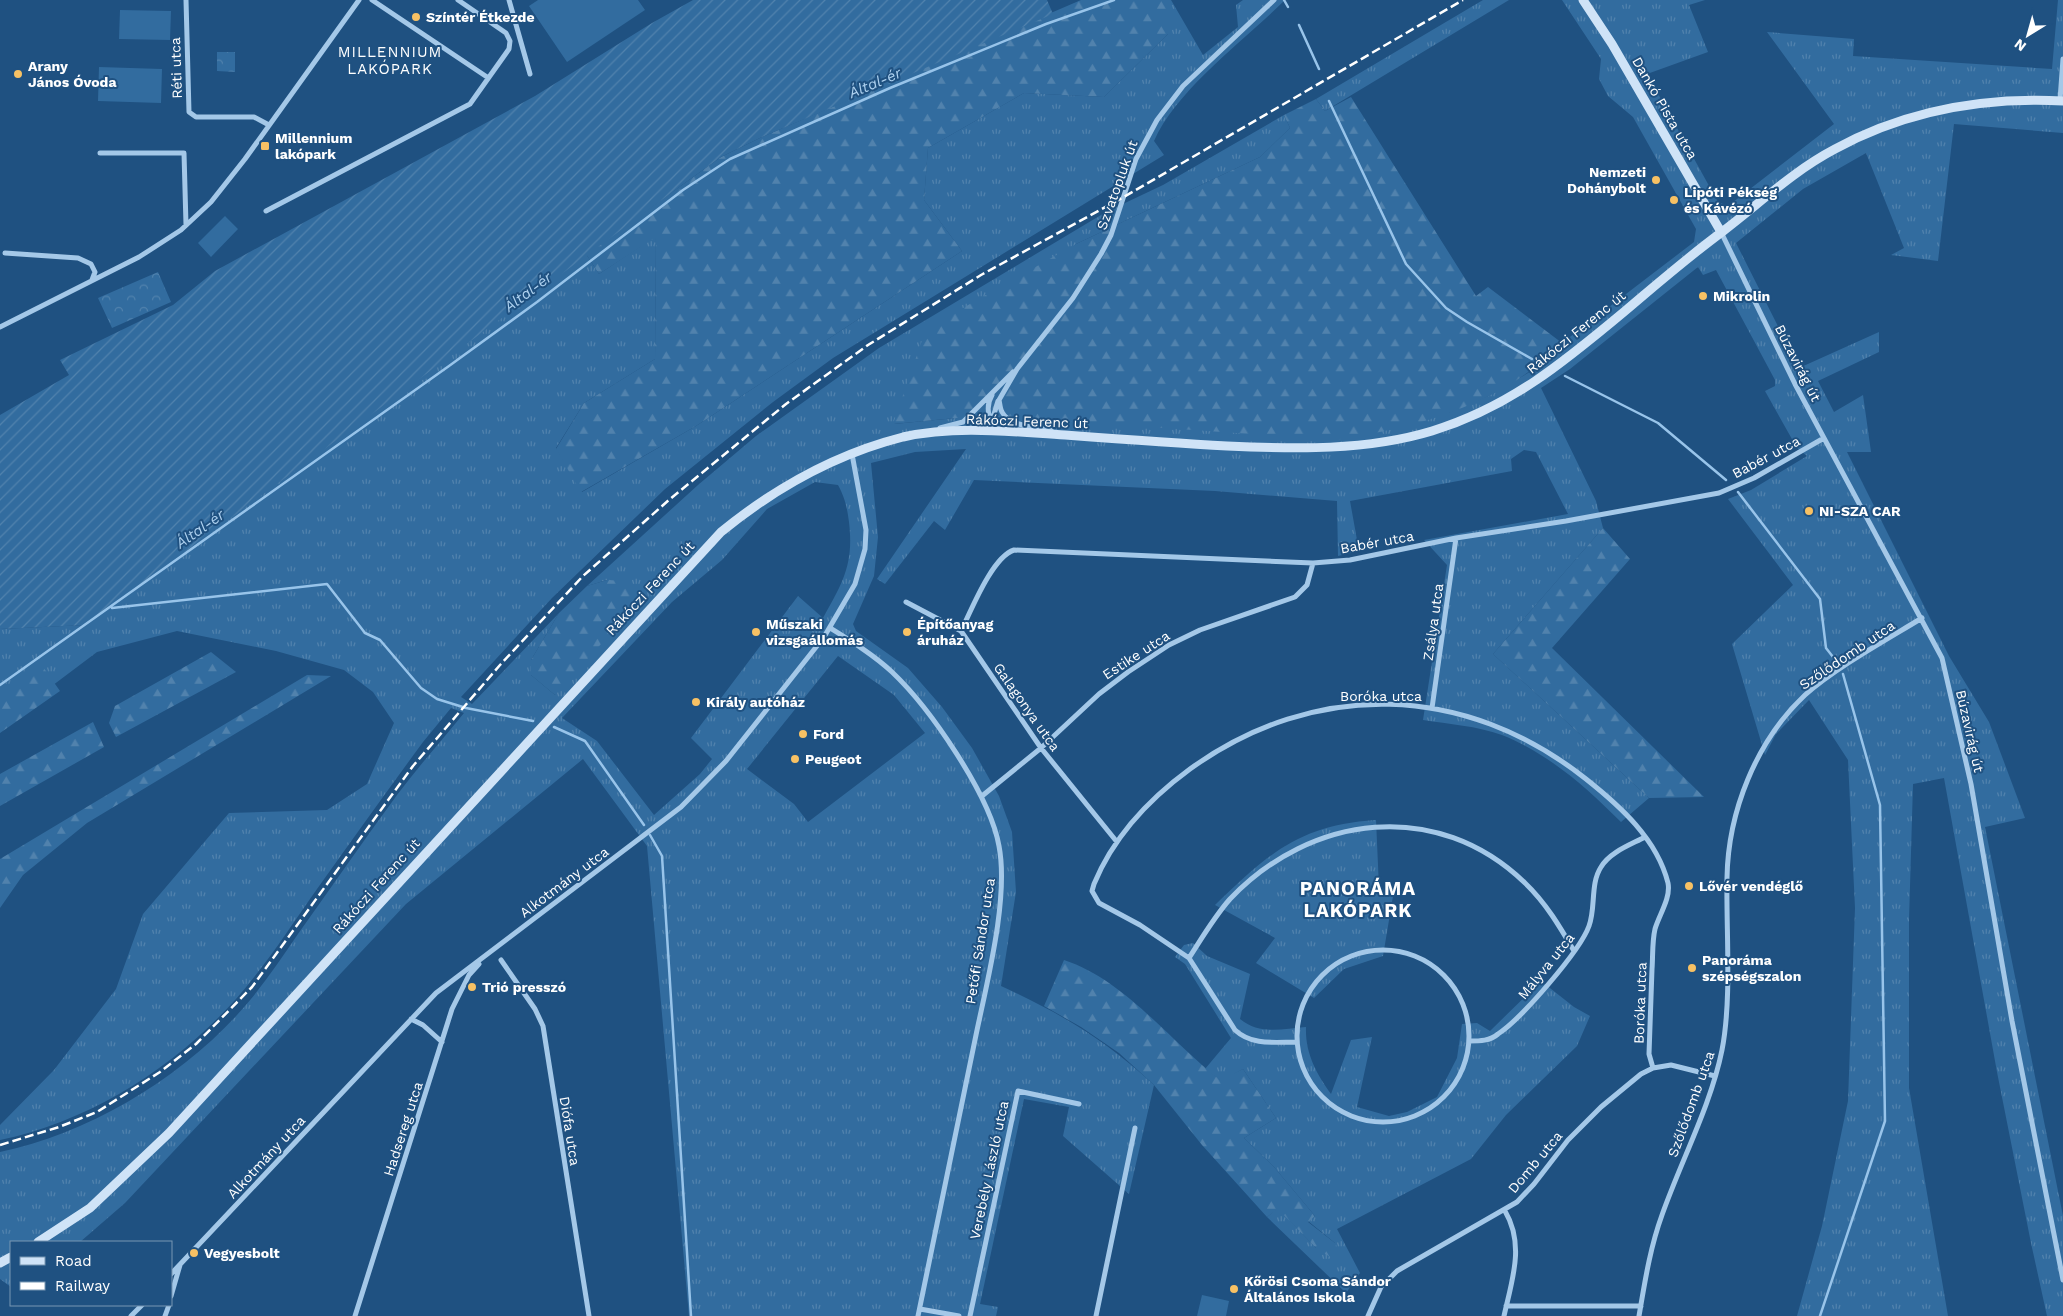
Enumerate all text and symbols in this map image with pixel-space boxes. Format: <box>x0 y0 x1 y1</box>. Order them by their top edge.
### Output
place label: Színtér Étkezde <box>426 9 534 25</box>
north arrow <box>2003 10 2053 60</box>
marker: Színtér Étkezde <box>410 11 422 23</box>
text: N <box>2011 36 2029 55</box>
street label: Réti utca <box>167 37 185 99</box>
district label: MILLENNIUM LAKÓPARK <box>338 43 442 78</box>
street label: Dankó Pista utca <box>1629 54 1701 162</box>
place label: Arany János Óvoda <box>28 58 117 90</box>
water label: Által-ér <box>845 63 905 102</box>
marker: Arany János Óvoda <box>12 68 24 80</box>
place label: Millennium lakópark <box>275 130 352 162</box>
street label: Szvatopluk út <box>1093 138 1141 232</box>
marker: Millennium lakópark <box>259 140 271 152</box>
place label: Nemzeti Dohánybolt <box>1567 164 1646 196</box>
marker: Nemzeti Dohánybolt <box>1650 174 1662 186</box>
place label: Lipóti Pékség és Kávézó <box>1684 184 1777 216</box>
marker: Lipóti Pékség és Kávézó <box>1668 194 1680 206</box>
water label: Által-ér <box>500 268 556 316</box>
street label: Rákóczi Ferenc út <box>1523 287 1629 377</box>
place label: Mikrolin <box>1713 288 1770 304</box>
marker: Mikrolin <box>1697 290 1709 302</box>
street label: Búzavirág út <box>1772 322 1824 404</box>
street label: Rákóczi Ferenc út <box>966 411 1089 431</box>
street label: Babér utca <box>1729 432 1803 482</box>
place label: NI-SZA CAR <box>1819 503 1901 519</box>
water label: Által-ér <box>171 505 229 553</box>
marker: NI-SZA CAR <box>1803 505 1815 517</box>
street label: Babér utca <box>1339 528 1415 556</box>
street label: Rákóczi Ferenc út <box>602 538 698 638</box>
street label: Zsálya utca <box>1420 582 1446 662</box>
place label: Műszaki vizsgaállomás <box>765 616 864 648</box>
place label: Építőanyag áruház <box>917 616 994 648</box>
street label: Szőlődomb utca <box>1796 617 1898 693</box>
marker: Műszaki vizsgaállomás <box>750 626 762 638</box>
marker: Építőanyag áruház <box>901 626 913 638</box>
street label: Estike utca <box>1099 627 1173 683</box>
street label: Galagonya utca <box>991 660 1063 754</box>
street label: Boróka utca <box>1340 688 1422 704</box>
street label: Búzavirág út <box>1953 688 1987 774</box>
place label: Király autóház <box>706 694 805 710</box>
marker: Király autóház <box>690 696 702 708</box>
place label: Ford <box>813 726 844 742</box>
marker: Ford <box>797 728 809 740</box>
place label: Peugeot <box>805 751 861 767</box>
marker: Peugeot <box>789 753 801 765</box>
street label: Rákóczi Ferenc út <box>329 835 423 937</box>
street label: Alkotmány utca <box>516 843 612 921</box>
street label: Petőfi Sándor utca <box>962 877 998 1005</box>
district label: PANORÁMA LAKÓPARK <box>1300 877 1416 922</box>
place label: Lővér vendéglő <box>1699 878 1803 894</box>
marker: Lővér vendéglő <box>1683 880 1695 892</box>
street label: Mályva utca <box>1514 930 1578 1002</box>
place label: Panoráma szépségszalon <box>1702 952 1801 984</box>
street label: Boróka utca <box>1631 962 1649 1044</box>
marker: Panoráma szépségszalon <box>1686 962 1698 974</box>
place label: Trió presszó <box>482 979 566 995</box>
marker: Trió presszó <box>466 981 478 993</box>
street label: Szőlődomb utca <box>1664 1049 1718 1159</box>
street label: Hadsereg utca <box>380 1080 426 1178</box>
street label: Diófa utca <box>557 1095 583 1167</box>
street label: Verebély László utca <box>966 1099 1012 1241</box>
street label: Alkotmány utca <box>224 1112 308 1202</box>
street label: Domb utca <box>1505 1128 1565 1196</box>
legend <box>10 1241 172 1306</box>
place label: Vegyesbolt <box>204 1245 280 1261</box>
marker: Vegyesbolt <box>188 1247 200 1259</box>
text: Road <box>55 1252 92 1270</box>
place label: Kőrösi Csoma Sándor Általános Iskola <box>1244 1273 1391 1305</box>
text: Railway <box>55 1277 110 1295</box>
marker: Kőrösi Csoma Sándor Általános Iskola <box>1228 1283 1240 1295</box>

